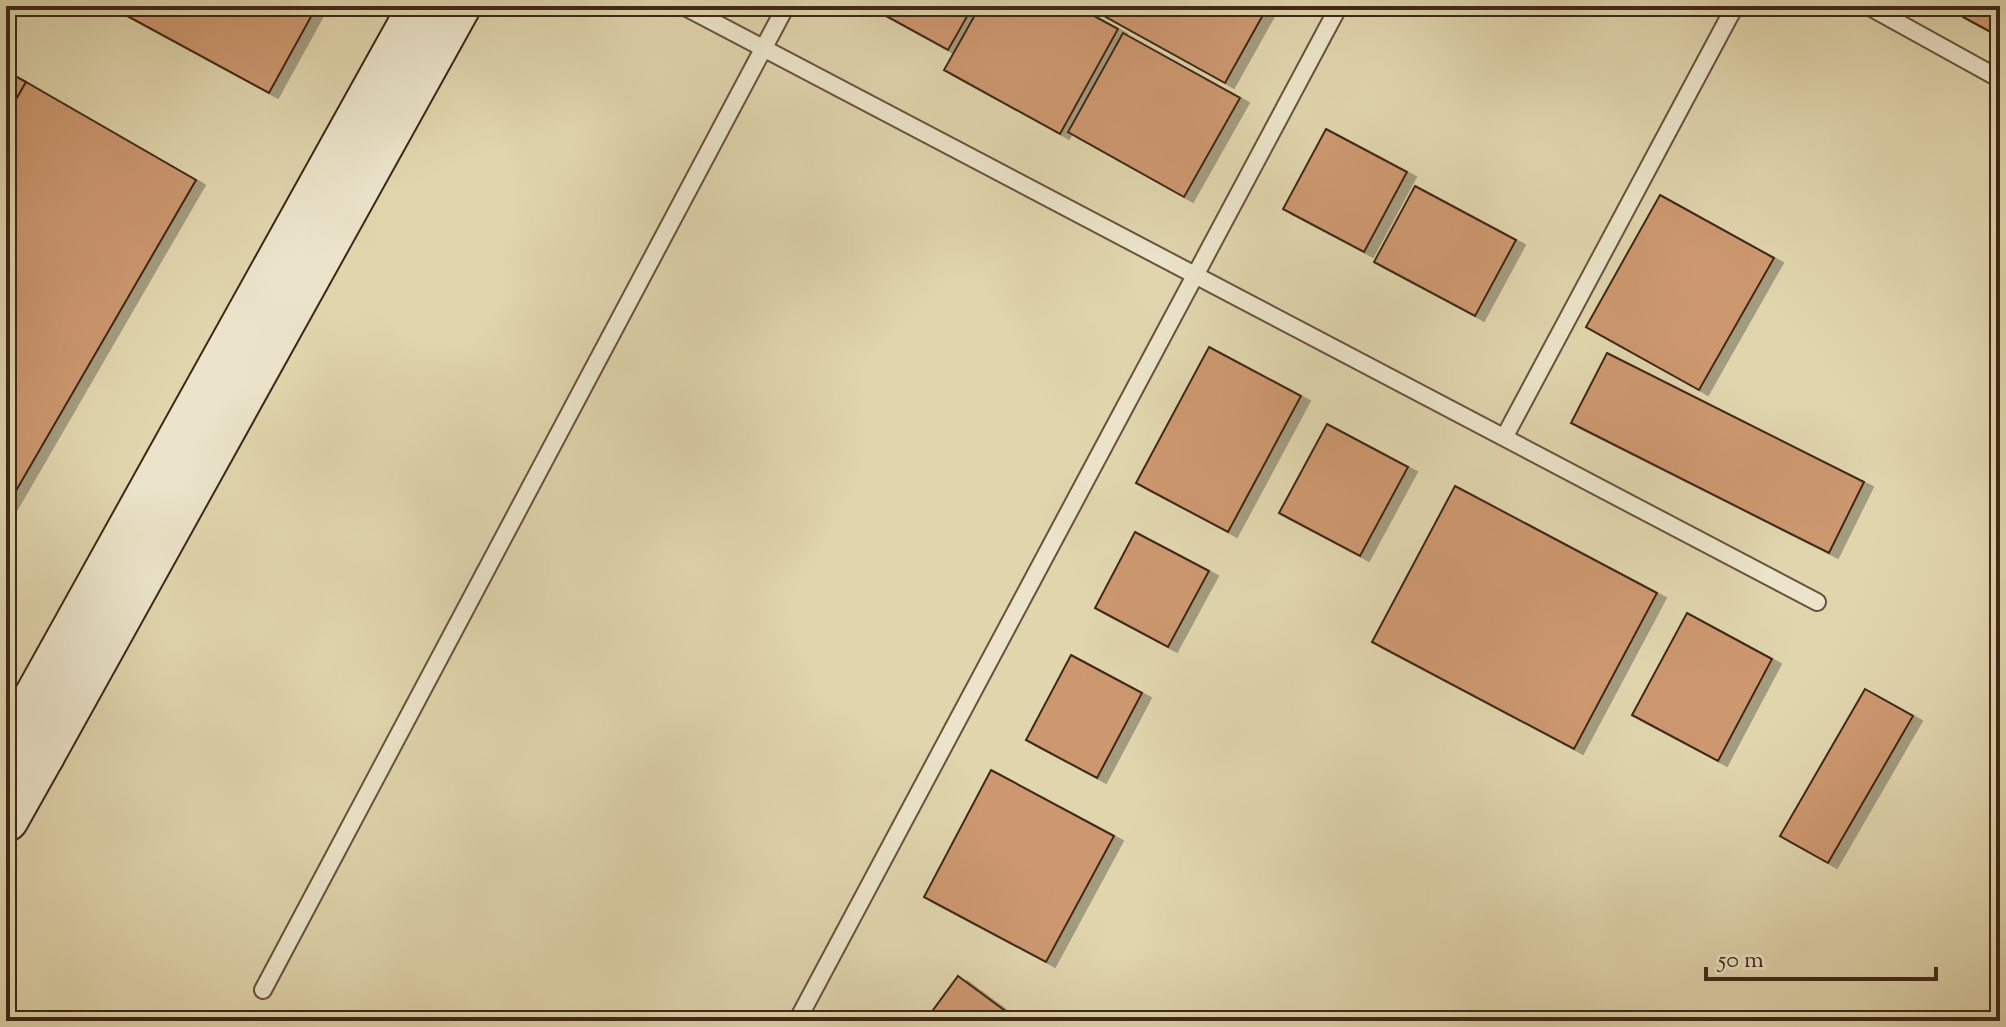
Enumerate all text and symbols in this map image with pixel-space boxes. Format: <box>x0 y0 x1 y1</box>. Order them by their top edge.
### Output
scale bar <box>1706 931 1936 981</box>
text: 50 m <box>1716 944 1764 978</box>

